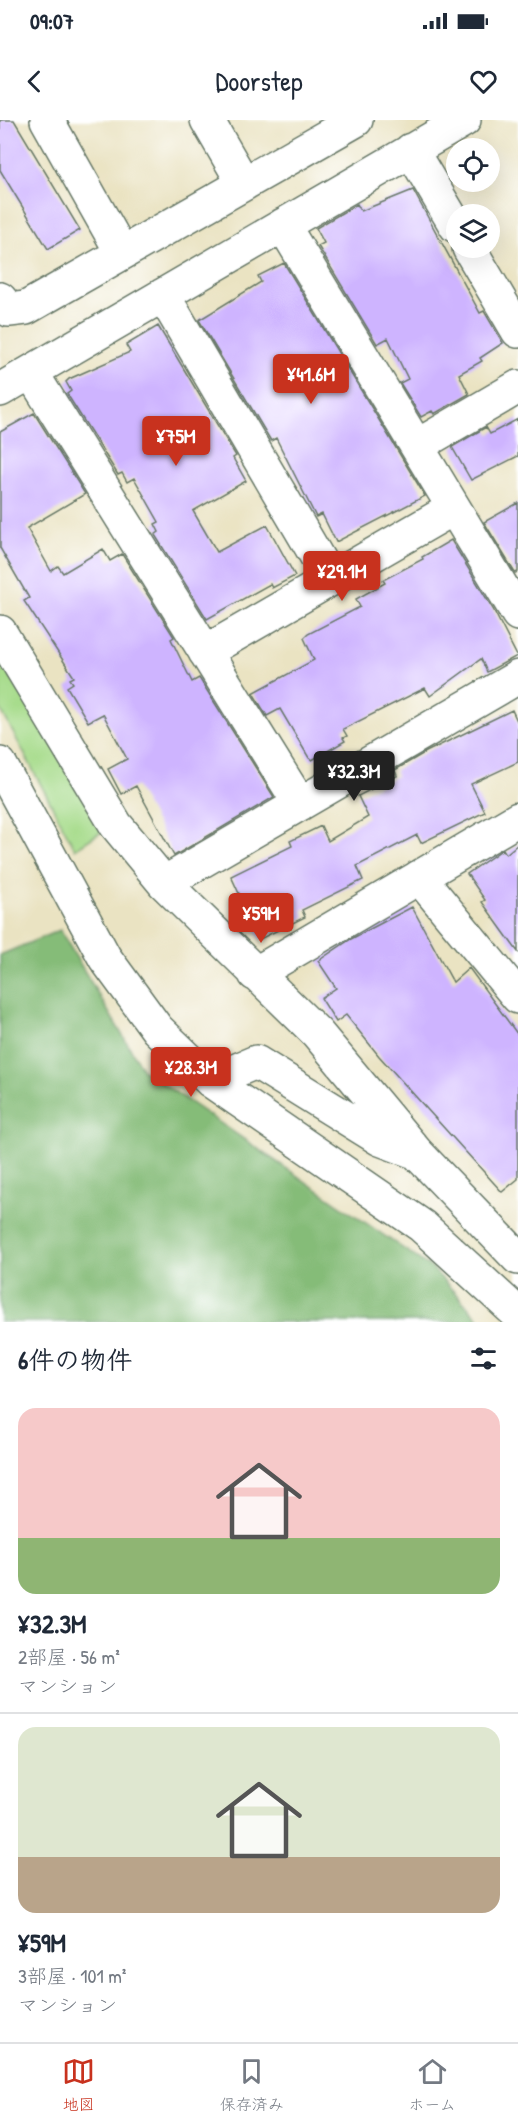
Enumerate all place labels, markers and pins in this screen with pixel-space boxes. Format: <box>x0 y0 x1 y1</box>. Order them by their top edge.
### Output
pin: ¥41.6M <box>262 354 360 405</box>
pin: ¥75M <box>140 416 212 467</box>
pin: ¥29.1M <box>293 551 391 602</box>
pin: ¥32.3M <box>305 751 403 802</box>
pin: ¥59M <box>225 893 297 944</box>
pin: ¥28.3M <box>142 1047 240 1098</box>

